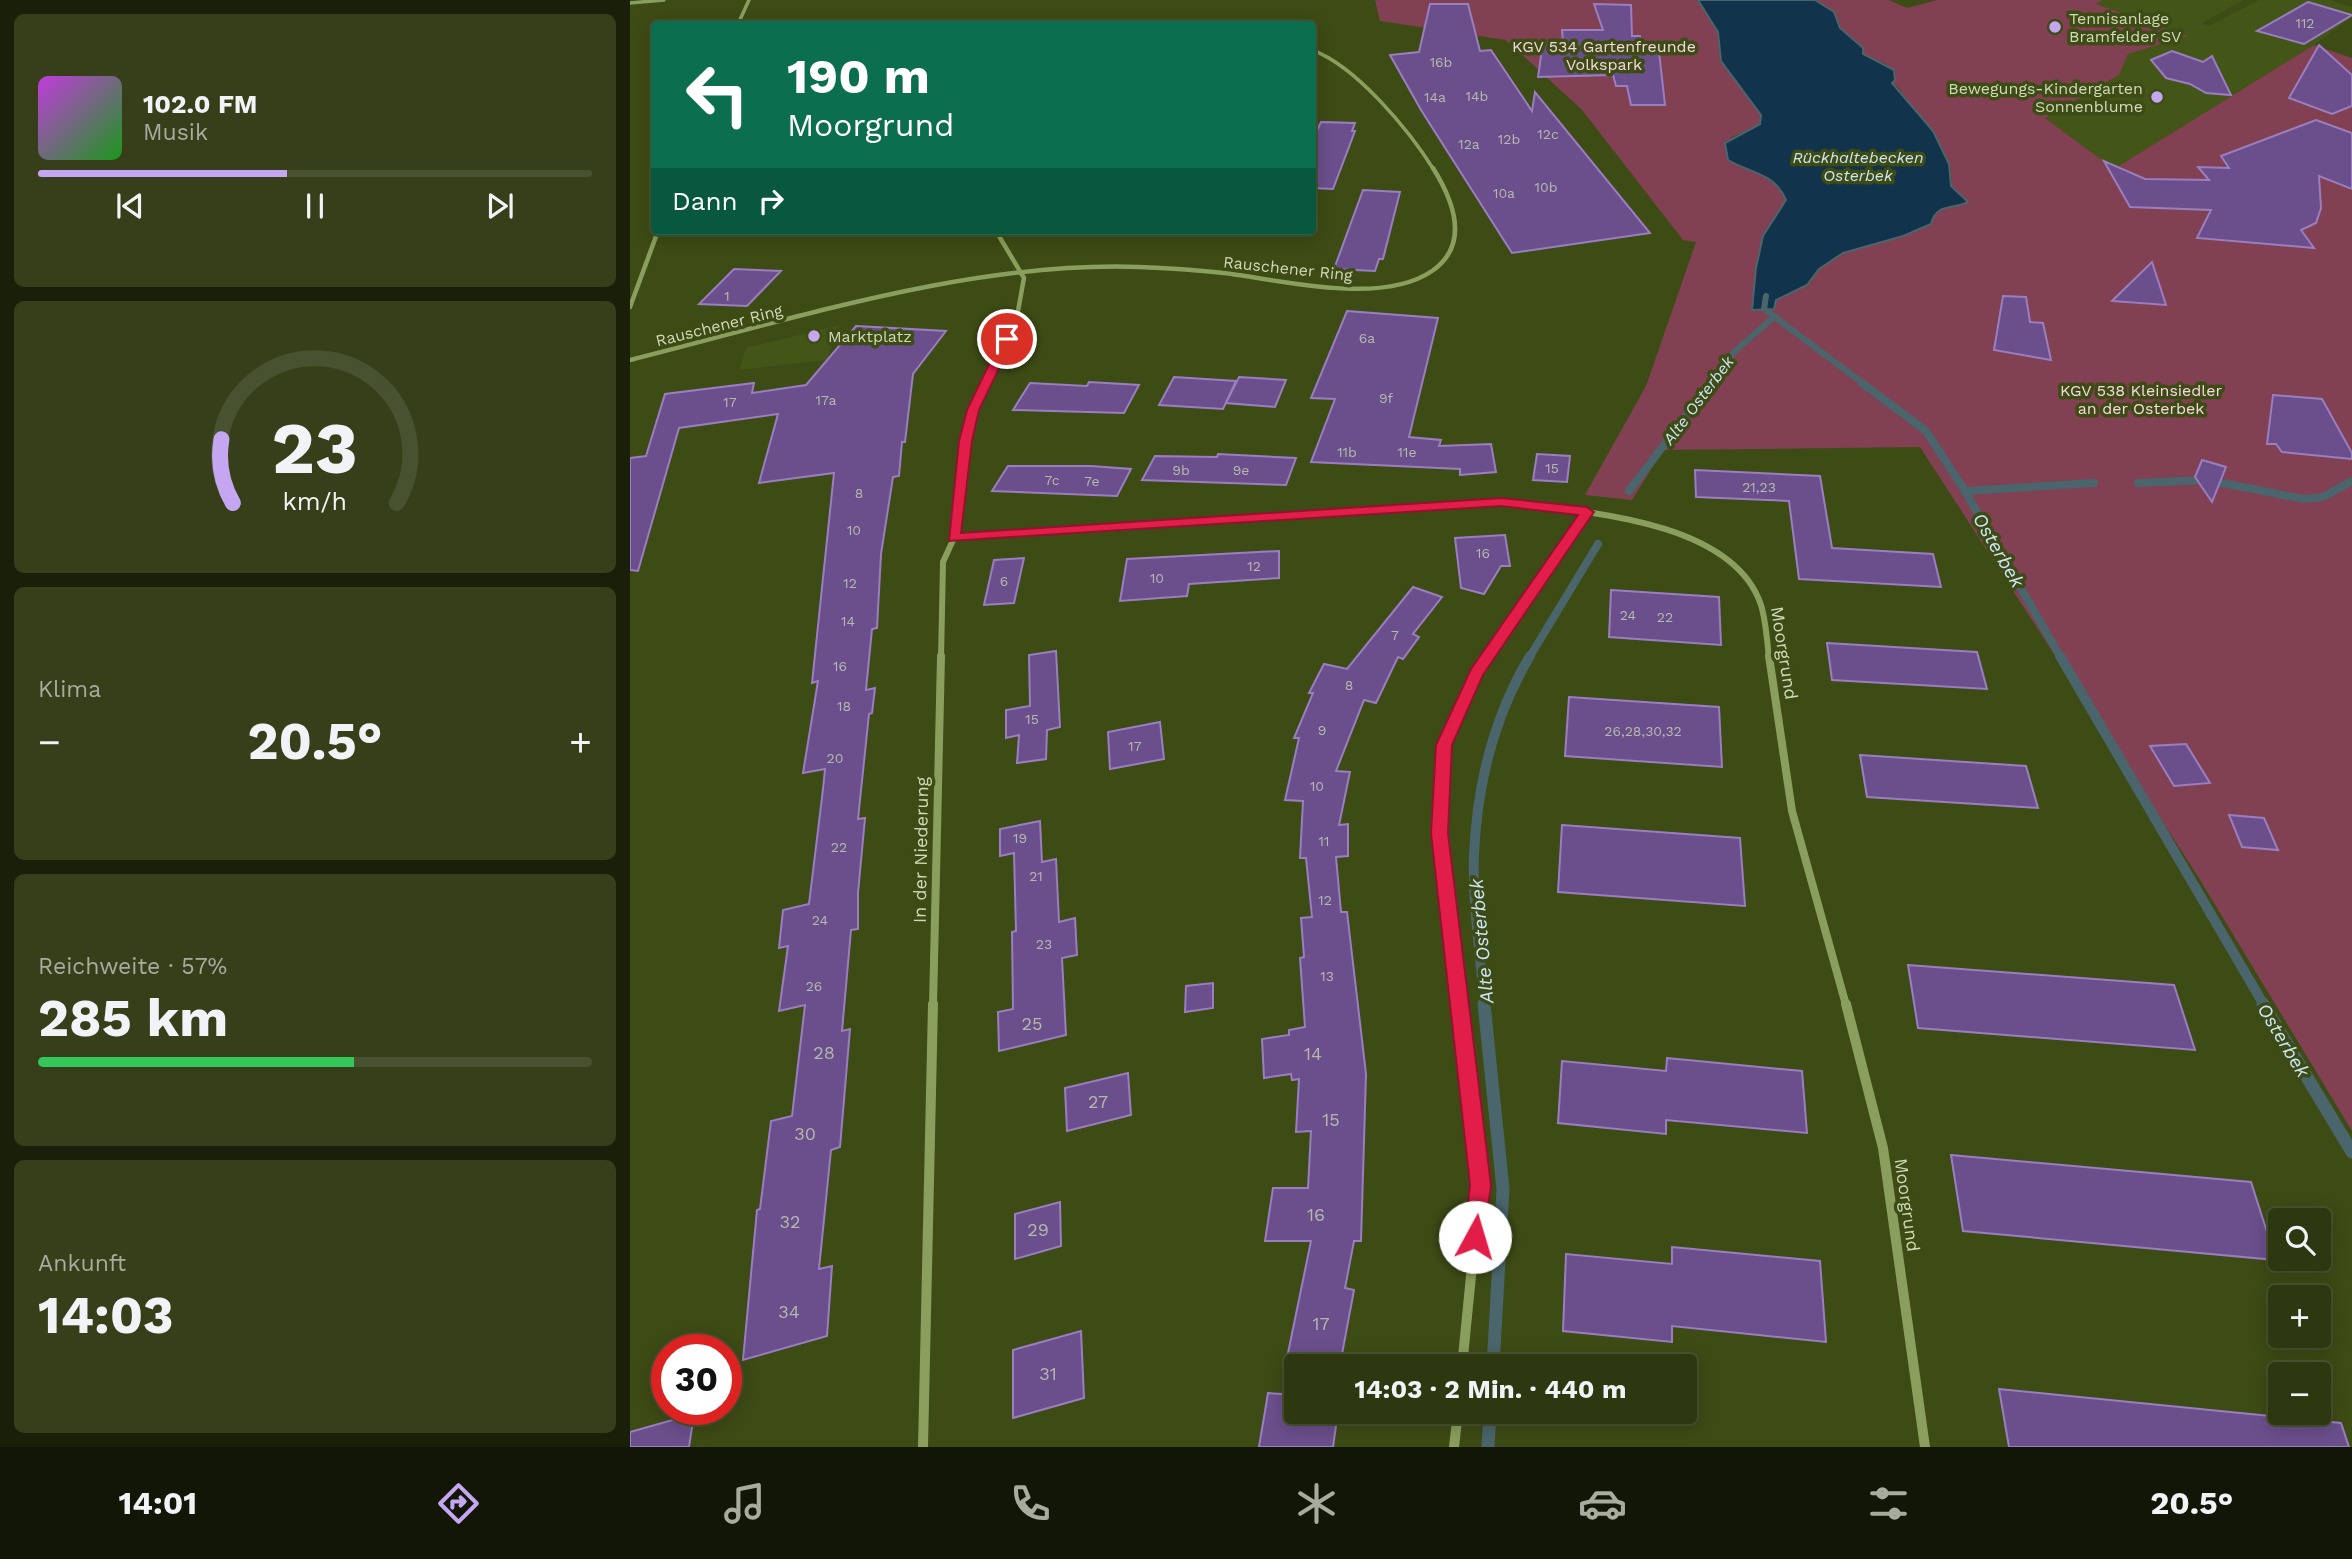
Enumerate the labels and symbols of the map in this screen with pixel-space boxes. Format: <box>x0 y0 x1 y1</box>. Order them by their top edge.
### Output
place label: Tennisanlage Bramfelder SV <box>2069 9 2181 46</box>
house number: 112 <box>2295 15 2315 31</box>
marker: Tennisanlage Bramfelder SV <box>2047 19 2063 35</box>
park label: KGV 534 Gartenfreunde Volkspark <box>1512 37 1696 74</box>
house number: 16b <box>1430 54 1452 70</box>
place label: Bewegungs-Kindergarten Sonnenblume <box>1948 79 2143 116</box>
house number: 14b <box>1466 88 1488 104</box>
house number: 14a <box>1424 89 1446 105</box>
marker: Bewegungs-Kindergarten Sonnenblume <box>2149 89 2165 105</box>
house number: 12c <box>1537 126 1559 142</box>
house number: 12b <box>1498 131 1520 147</box>
house number: 12a <box>1458 136 1480 152</box>
water label: Rückhaltebecken Osterbek <box>1792 148 1924 185</box>
house number: 10b <box>1535 179 1557 195</box>
house number: 10a <box>1493 185 1515 201</box>
street label: Rauschener Ring <box>1222 252 1354 285</box>
house number: 1 <box>724 288 730 304</box>
street label: Rauschener Ring <box>654 300 785 350</box>
pin <box>977 309 1037 369</box>
place label: Marktplatz <box>828 327 912 346</box>
marker: Marktplatz <box>806 328 822 344</box>
house number: 6a <box>1359 330 1375 346</box>
water label: Alte Osterbek <box>1659 352 1738 449</box>
park label: KGV 538 Kleinsiedler an der Osterbek <box>2060 381 2222 418</box>
house number: 9f <box>1379 390 1394 406</box>
house number: 17a <box>816 392 836 408</box>
house number: 17 <box>723 394 737 410</box>
house number: 11b <box>1337 444 1357 460</box>
house number: 11e <box>1398 444 1417 460</box>
house number: 15 <box>1545 460 1559 476</box>
house number: 9b <box>1172 462 1190 478</box>
house number: 9e <box>1233 462 1249 478</box>
house number: 7c <box>1044 472 1060 488</box>
house number: 7e <box>1084 473 1100 489</box>
house number: 21,23 <box>1742 479 1776 495</box>
house number: 8 <box>855 485 863 501</box>
water label: Osterbek <box>1968 509 2029 592</box>
house number: 10 <box>847 522 861 538</box>
house number: 16 <box>1476 545 1490 561</box>
house number: 12 <box>1247 558 1261 574</box>
house number: 10 <box>1150 570 1164 586</box>
house number: 6 <box>1000 573 1008 589</box>
house number: 12 <box>843 575 857 591</box>
street label: Moorgrund <box>1767 605 1802 701</box>
house number: 24 <box>1620 607 1636 623</box>
house number: 22 <box>1657 609 1673 625</box>
house number: 14 <box>841 613 855 629</box>
house number: 7 <box>1391 627 1399 643</box>
house number: 16 <box>833 658 847 674</box>
house number: 8 <box>1345 677 1353 693</box>
house number: 18 <box>837 698 851 714</box>
house number: 15 <box>1025 711 1039 727</box>
house number: 9 <box>1318 722 1326 738</box>
house number: 26,28,30,32 <box>1604 723 1682 739</box>
house number: 17 <box>1128 738 1142 754</box>
house number: 20 <box>827 750 843 766</box>
street label: In der Niederung <box>909 776 932 923</box>
house number: 10 <box>1310 778 1324 794</box>
house number: 19 <box>1013 830 1027 846</box>
house number: 11 <box>1319 833 1329 849</box>
house number: 22 <box>831 839 847 855</box>
house number: 21 <box>1029 868 1043 884</box>
water label: Alte Osterbek <box>1465 877 1498 1005</box>
house number: 12 <box>1318 892 1332 908</box>
house number: 24 <box>812 912 828 928</box>
house number: 23 <box>1036 936 1052 952</box>
house number: 13 <box>1320 968 1334 984</box>
house number: 26 <box>806 978 822 994</box>
water label: Osterbek <box>2252 999 2315 1082</box>
house number: 25 <box>1022 1013 1042 1034</box>
house number: 28 <box>813 1042 835 1063</box>
house number: 14 <box>1304 1043 1322 1064</box>
house number: 27 <box>1088 1091 1108 1112</box>
house number: 15 <box>1322 1109 1340 1130</box>
house number: 30 <box>794 1123 816 1144</box>
street label: Moorgrund <box>1891 1157 1924 1253</box>
position arrow <box>1438 1200 1512 1274</box>
house number: 16 <box>1307 1204 1325 1225</box>
house number: 32 <box>780 1211 801 1232</box>
house number: 29 <box>1027 1219 1049 1240</box>
house number: 34 <box>778 1301 800 1322</box>
house number: 17 <box>1312 1313 1330 1334</box>
speed limit sign: 30 <box>651 1334 742 1425</box>
house number: 31 <box>1039 1363 1057 1384</box>

